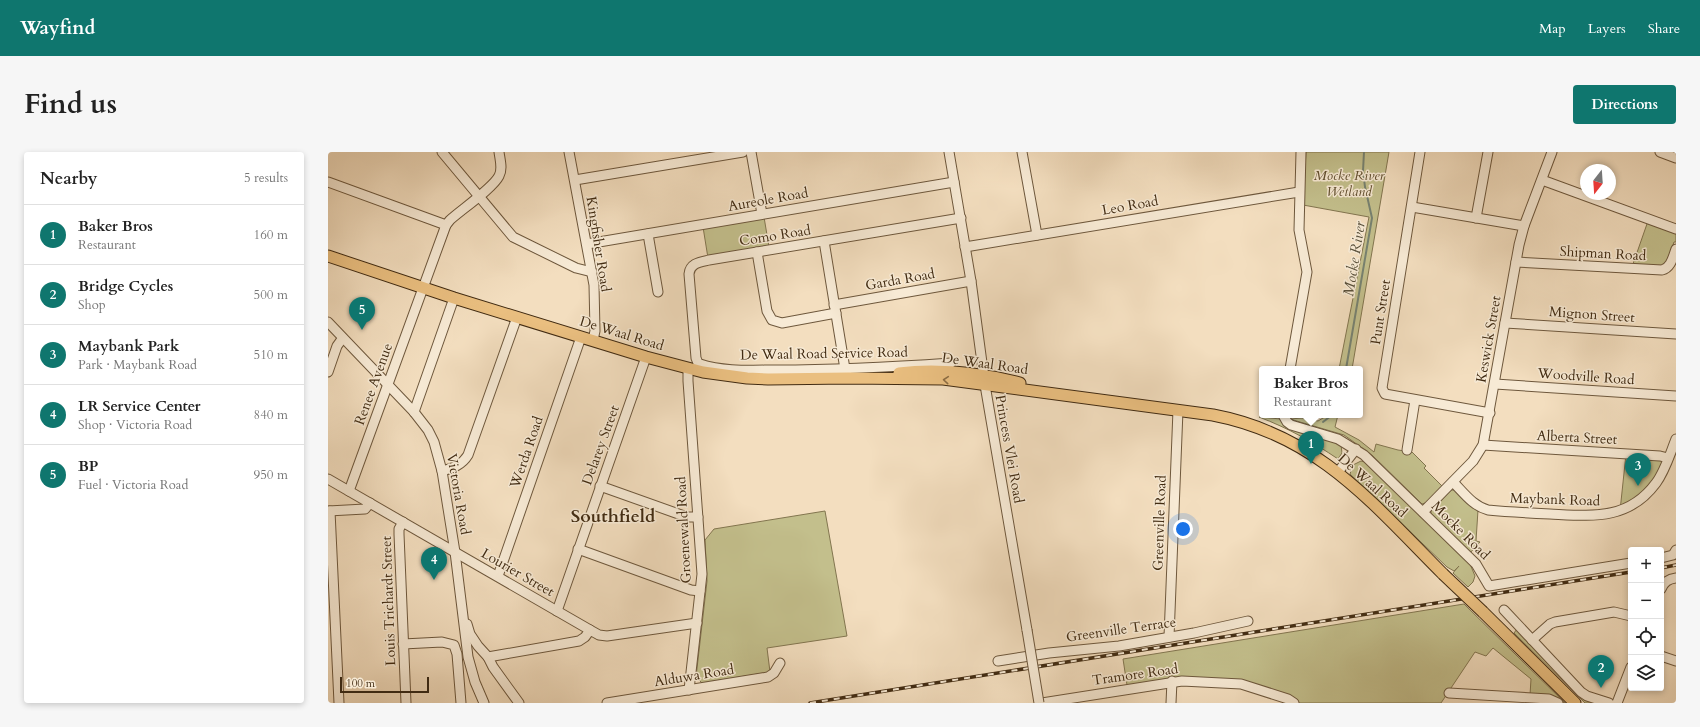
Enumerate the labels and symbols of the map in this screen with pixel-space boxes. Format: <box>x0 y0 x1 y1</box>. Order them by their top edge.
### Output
north arrow <box>1580 164 1616 200</box>
park label: Mocke River Wetland <box>1314 166 1385 201</box>
street label: Aureole Road <box>726 183 810 216</box>
street label: Leo Road <box>1100 191 1160 220</box>
street label: Kingfisher Road <box>582 195 616 294</box>
water label: Mocke River <box>1338 219 1370 298</box>
street label: Como Road <box>738 220 813 251</box>
street label: Shipman Road <box>1559 242 1647 265</box>
street label: Garda Road <box>864 264 937 295</box>
street label: Punt Street <box>1366 278 1395 346</box>
street label: Keswick Street <box>1472 294 1506 384</box>
pin: 5 <box>349 297 375 330</box>
street label: Mignon Street <box>1548 302 1636 327</box>
street label: De Waal Road <box>577 312 667 355</box>
street label: Renee Avenue <box>350 341 397 428</box>
street label: De Waal Road Service Road <box>740 343 909 364</box>
street label: De Waal Road <box>940 348 1030 379</box>
street label: Woodville Road <box>1536 364 1636 389</box>
one-way arrow <box>943 376 949 385</box>
street label: Princess Vlei Road <box>991 393 1028 505</box>
street label: Delarey Street <box>577 402 624 488</box>
street label: Werda Road <box>505 413 548 492</box>
street label: Alberta Street <box>1536 426 1618 449</box>
pin: 1 <box>1298 431 1324 464</box>
street label: De Waal Road <box>1334 449 1412 522</box>
street label: Victoria Road <box>442 452 475 537</box>
pin: 3 <box>1625 453 1651 486</box>
street label: Greenville Road <box>1148 474 1171 571</box>
street label: Groenewald Road <box>671 475 696 584</box>
street label: Maybank Road <box>1510 488 1601 511</box>
street label: Mocke Road <box>1427 497 1494 564</box>
district label: Southfield <box>571 504 656 529</box>
your location <box>1173 519 1193 539</box>
street label: Louis Trichardt Street <box>377 535 400 666</box>
street label: Lourier Street <box>478 544 558 601</box>
pin: 4 <box>421 547 447 580</box>
street label: Greenville Terrace <box>1065 612 1177 647</box>
pin: 2 <box>1588 655 1614 688</box>
street label: Tramore Road <box>1091 659 1180 690</box>
street label: Alduwa Road <box>653 660 736 691</box>
scale bar <box>340 675 429 694</box>

